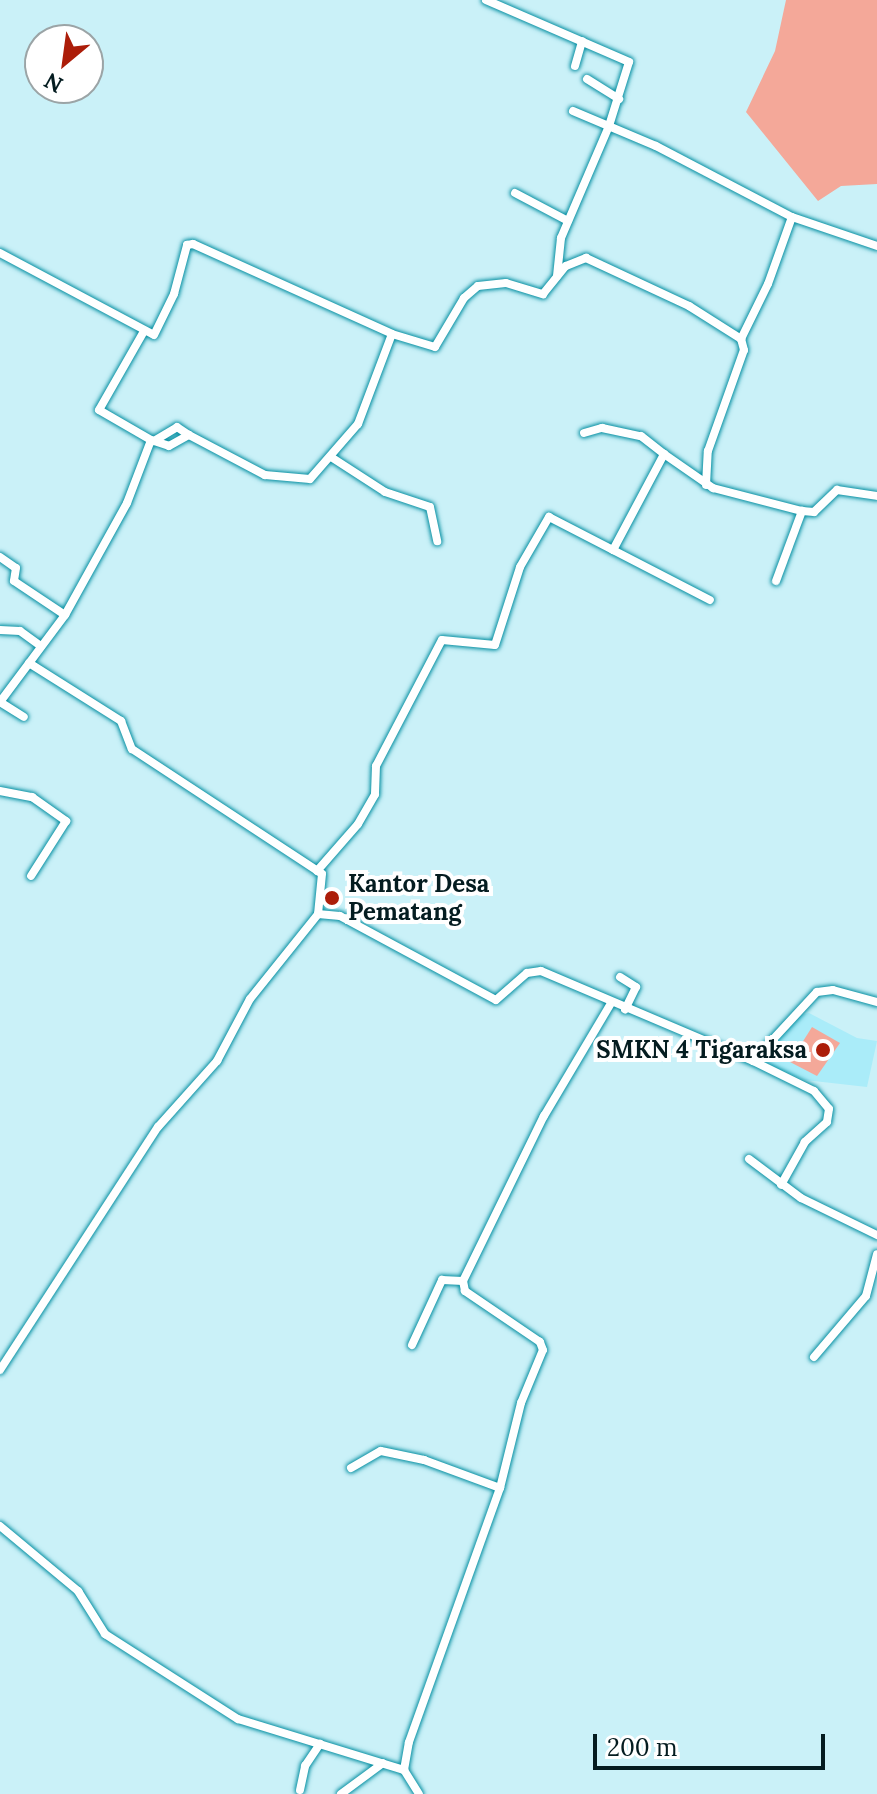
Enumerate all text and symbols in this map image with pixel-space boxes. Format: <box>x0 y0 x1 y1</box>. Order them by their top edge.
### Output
north arrow <box>24 24 104 104</box>
text: N <box>39 67 68 100</box>
place label: Kantor Desa Pematang <box>348 870 489 926</box>
marker: Kantor Desa Pematang <box>323 889 341 907</box>
place label: SMKN 4 Tigaraksa <box>596 1036 807 1064</box>
marker: SMKN 4 Tigaraksa <box>814 1041 832 1059</box>
scale bar <box>597 1718 829 1768</box>
text: 200 m <box>607 1732 677 1763</box>

